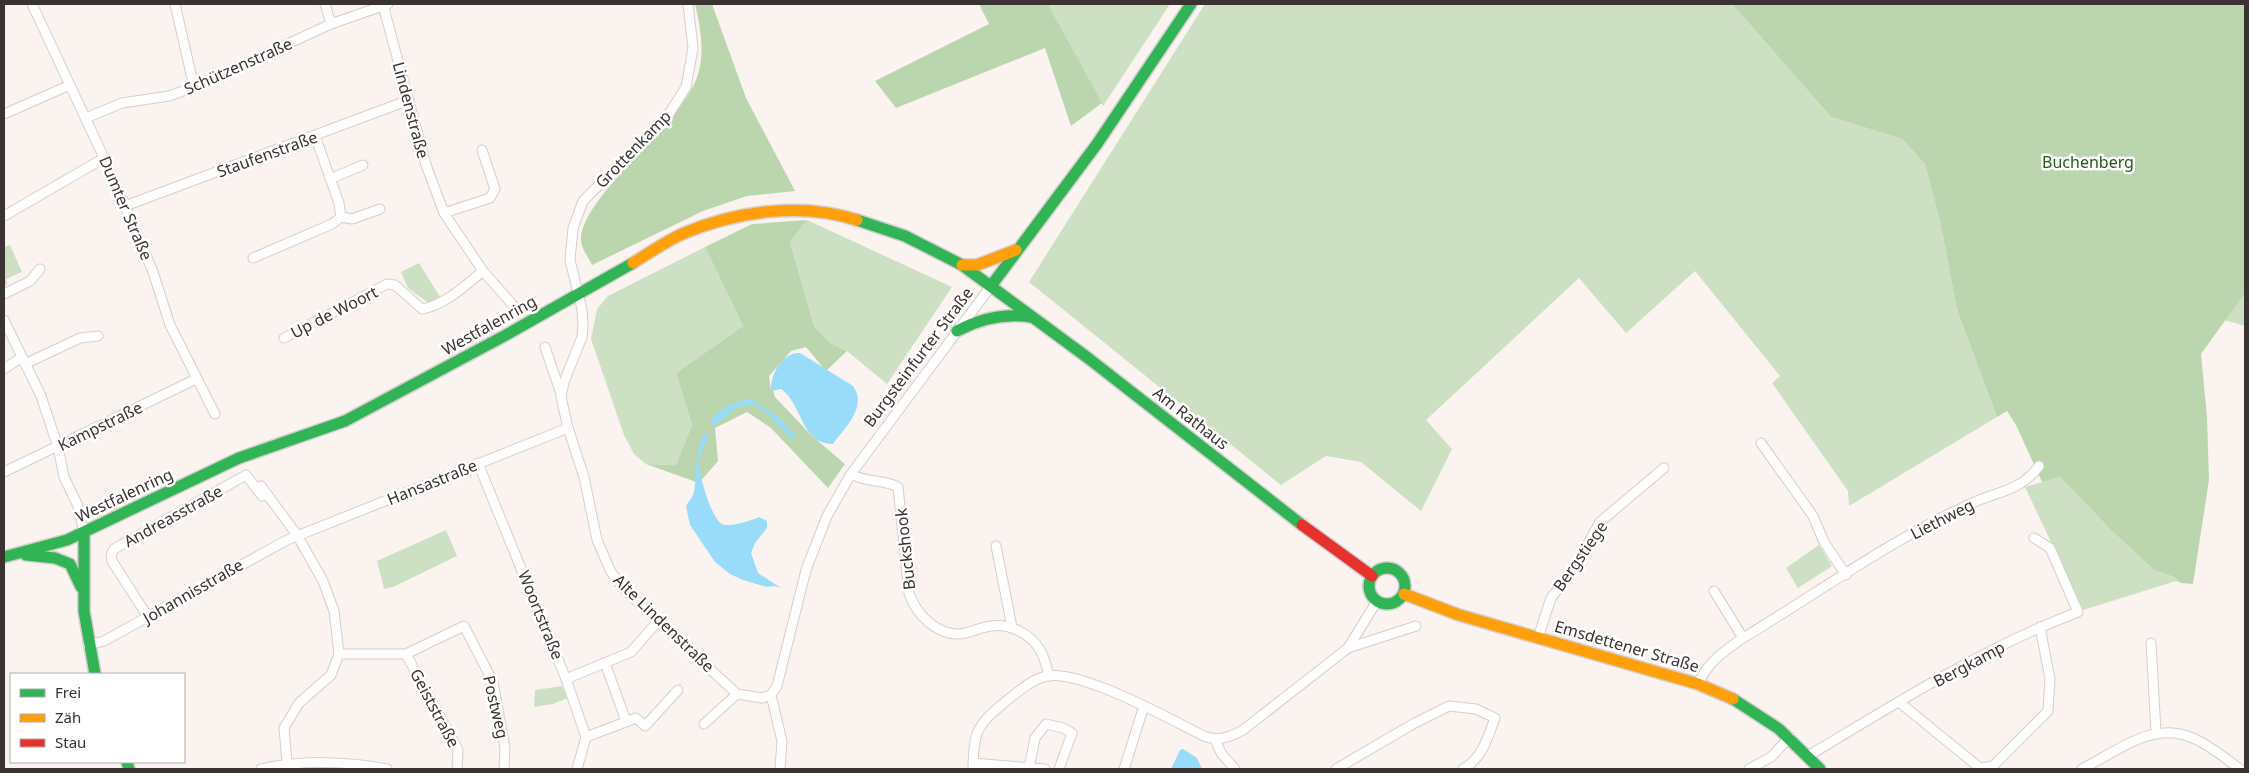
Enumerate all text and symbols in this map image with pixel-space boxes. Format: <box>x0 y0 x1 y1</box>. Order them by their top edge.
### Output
street label: Schützenstraße <box>180 32 296 100</box>
street label: Lindenstraße <box>388 59 434 161</box>
street label: Grottenkamp <box>590 105 676 193</box>
street label: Staufenstraße <box>214 126 320 182</box>
park label: Buchenberg <box>2042 151 2134 173</box>
street label: Dumter Straße <box>94 153 158 263</box>
street label: Up de Woort <box>287 281 382 343</box>
street label: Burgsteinfurter Straße <box>858 283 978 431</box>
street label: Westfalenring <box>438 290 540 360</box>
street label: Am Rathaus <box>1149 381 1233 455</box>
street label: Kampstraße <box>54 396 146 456</box>
street label: Hansastraße <box>384 454 480 510</box>
street label: Westfalenring <box>72 463 176 527</box>
street label: Andreasstraße <box>120 480 226 552</box>
street label: Liethweg <box>1906 494 1978 544</box>
street label: Buckshook <box>890 507 920 591</box>
street label: Bergstiege <box>1548 516 1612 596</box>
street label: Johannisstraße <box>137 553 247 630</box>
street label: Woortstraße <box>513 567 569 663</box>
street label: Alte Lindenstraße <box>609 569 719 677</box>
street label: Emsdettener Straße <box>1552 615 1702 677</box>
street label: Bergkamp <box>1929 636 2009 692</box>
street label: Geiststraße <box>405 665 465 751</box>
legend <box>10 673 185 763</box>
street label: Postweg <box>478 673 514 741</box>
text: Frei <box>55 682 81 702</box>
text: Zäh <box>55 707 81 727</box>
text: Stau <box>55 732 86 752</box>

